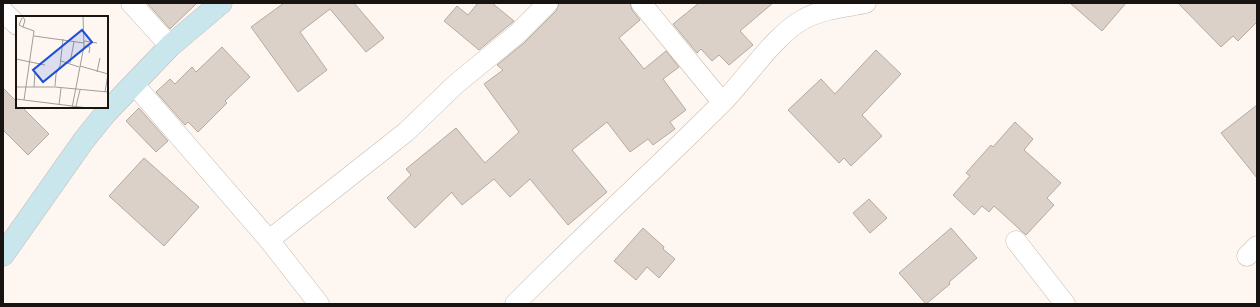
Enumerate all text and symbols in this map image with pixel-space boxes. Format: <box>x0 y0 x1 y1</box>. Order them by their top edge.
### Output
inset map <box>16 16 108 108</box>

